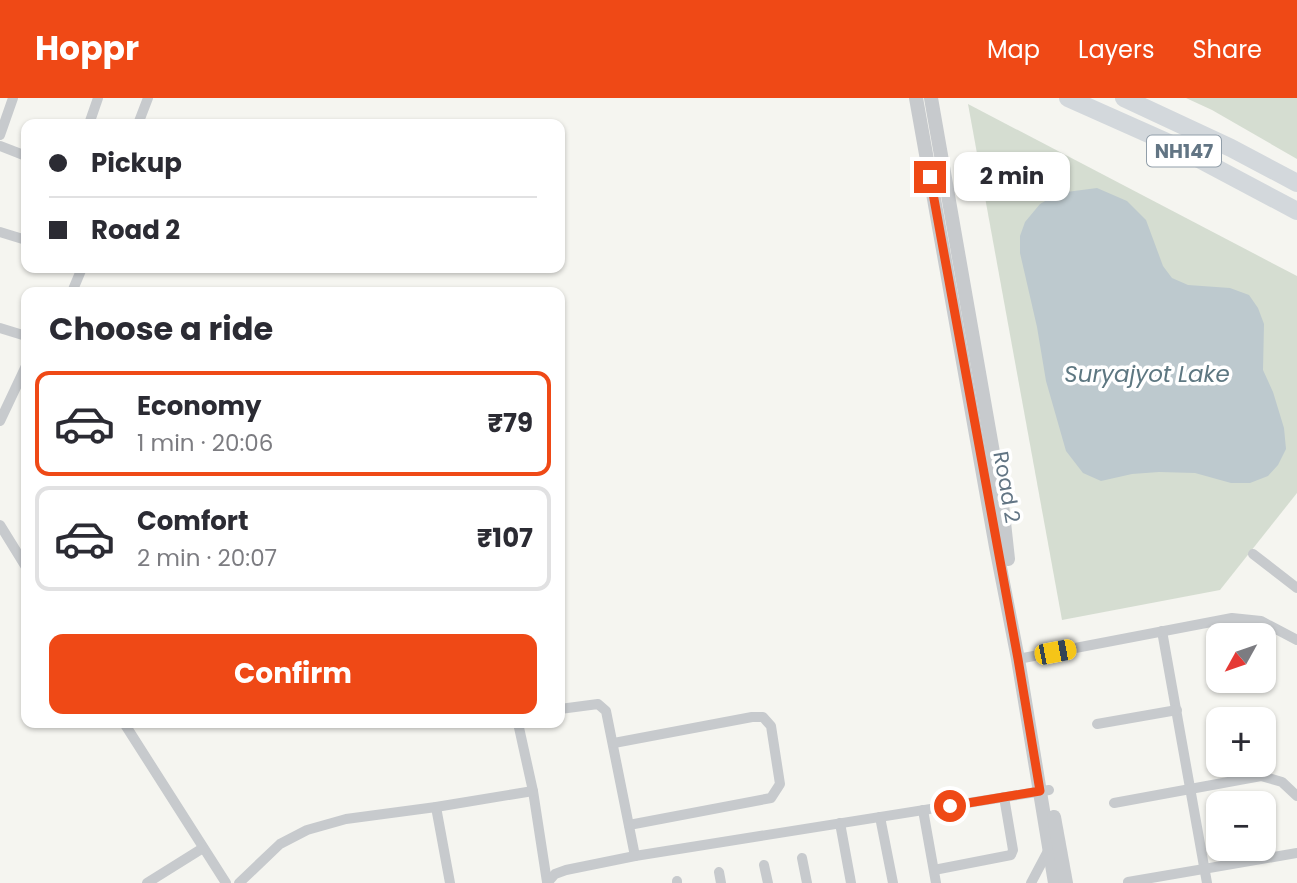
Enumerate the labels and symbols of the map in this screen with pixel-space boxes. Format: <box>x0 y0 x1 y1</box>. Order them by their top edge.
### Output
road number: NH147 <box>1147 136 1221 166</box>
callout: 2 min <box>954 153 1070 202</box>
route end <box>914 161 946 193</box>
water label: Suryajyot Lake <box>1064 358 1230 390</box>
street label: Road 2 <box>986 449 1028 525</box>
north arrow <box>1206 623 1276 693</box>
car <box>1033 638 1078 666</box>
route start <box>934 790 966 822</box>

